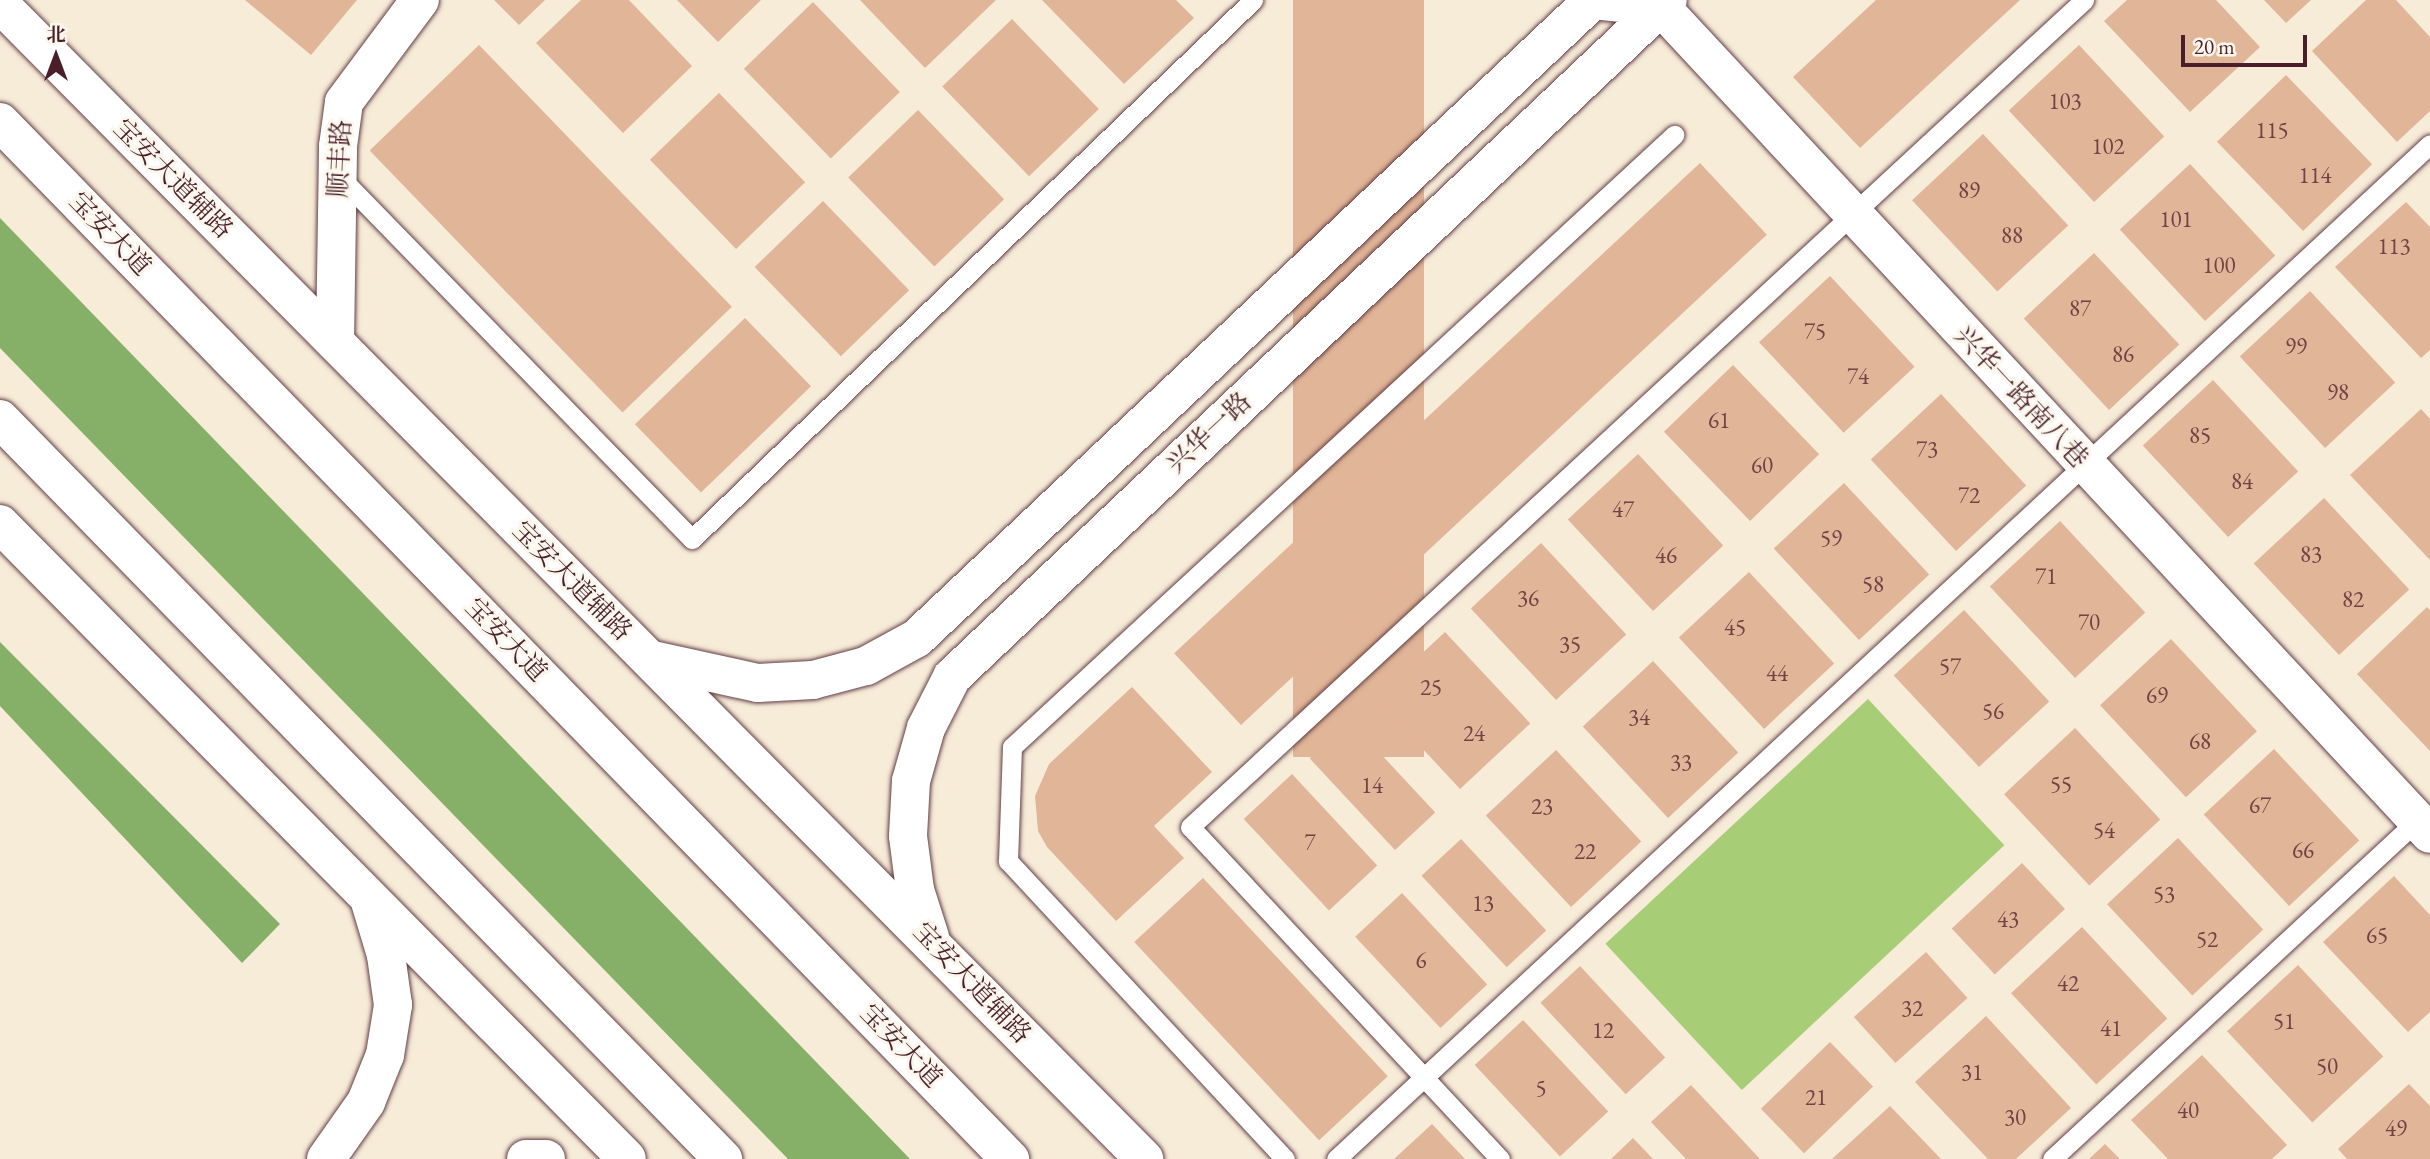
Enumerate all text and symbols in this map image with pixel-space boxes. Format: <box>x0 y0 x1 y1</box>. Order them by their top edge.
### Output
north arrow <box>21 21 91 91</box>
scale bar <box>2185 21 2311 65</box>
text: 北 <box>46 22 66 47</box>
text: 20 m <box>2194 33 2235 60</box>
house number: 103 <box>2048 87 2082 115</box>
street label: 宝安大道辅路 <box>107 113 239 245</box>
house number: 115 <box>2255 116 2289 144</box>
street label: 顺丰路 <box>322 119 358 199</box>
house number: 102 <box>2091 132 2125 160</box>
house number: 114 <box>2298 161 2332 189</box>
house number: 89 <box>1958 176 1980 204</box>
street label: 宝安大道 <box>63 186 157 282</box>
house number: 101 <box>2159 205 2193 233</box>
house number: 88 <box>2001 221 2023 249</box>
house number: 113 <box>2377 232 2411 260</box>
house number: 100 <box>2202 251 2236 279</box>
house number: 87 <box>2069 294 2091 322</box>
house number: 75 <box>1804 317 1826 345</box>
street label: 兴华一路南八巷 <box>1948 320 2094 474</box>
house number: 99 <box>2285 332 2307 360</box>
house number: 86 <box>2112 340 2134 368</box>
house number: 74 <box>1847 362 1869 390</box>
house number: 98 <box>2327 378 2349 406</box>
street label: 兴华一路 <box>1160 386 1258 480</box>
house number: 61 <box>1708 406 1730 434</box>
house number: 85 <box>2189 421 2211 449</box>
house number: 73 <box>1916 435 1938 463</box>
house number: 60 <box>1751 451 1773 479</box>
house number: 84 <box>2231 467 2253 495</box>
house number: 72 <box>1958 481 1980 509</box>
house number: 47 <box>1612 495 1634 523</box>
street label: 宝安大道辅路 <box>506 515 638 647</box>
house number: 59 <box>1820 524 1842 552</box>
house number: 83 <box>2300 540 2322 568</box>
house number: 46 <box>1655 541 1677 569</box>
house number: 71 <box>2035 562 2057 590</box>
house number: 58 <box>1862 570 1884 598</box>
house number: 36 <box>1517 584 1539 612</box>
house number: 82 <box>2342 585 2364 613</box>
street label: 宝安大道 <box>459 592 553 688</box>
house number: 70 <box>2078 608 2100 636</box>
house number: 45 <box>1724 613 1746 641</box>
house number: 35 <box>1559 630 1581 658</box>
house number: 57 <box>1939 652 1961 680</box>
house number: 44 <box>1766 659 1788 687</box>
house number: 25 <box>1420 673 1442 701</box>
house number: 69 <box>2146 681 2168 709</box>
house number: 56 <box>1982 697 2004 725</box>
house number: 34 <box>1628 703 1650 731</box>
house number: 24 <box>1463 719 1485 747</box>
house number: 68 <box>2189 727 2211 755</box>
house number: 33 <box>1670 748 1692 776</box>
house number: 55 <box>2050 770 2072 798</box>
house number: 14 <box>1361 771 1383 799</box>
house number: 67 <box>2249 791 2271 819</box>
house number: 23 <box>1531 792 1553 820</box>
house number: 54 <box>2093 816 2115 844</box>
house number: 7 <box>1304 828 1316 856</box>
house number: 66 <box>2292 836 2314 864</box>
house number: 22 <box>1574 837 1596 865</box>
house number: 53 <box>2153 880 2175 908</box>
house number: 13 <box>1472 889 1494 917</box>
house number: 43 <box>1997 905 2019 933</box>
street label: 宝安大道辅路 <box>907 916 1037 1050</box>
house number: 65 <box>2366 921 2388 949</box>
house number: 52 <box>2196 925 2218 953</box>
house number: 6 <box>1415 946 1427 974</box>
house number: 42 <box>2057 969 2079 997</box>
house number: 32 <box>1901 994 1923 1022</box>
street label: 宝安大道 <box>854 998 948 1094</box>
house number: 51 <box>2273 1007 2295 1035</box>
house number: 41 <box>2100 1014 2122 1042</box>
house number: 12 <box>1592 1016 1614 1044</box>
house number: 50 <box>2316 1052 2338 1080</box>
house number: 31 <box>1961 1058 1983 1086</box>
house number: 5 <box>1535 1074 1547 1102</box>
house number: 21 <box>1805 1083 1827 1111</box>
house number: 40 <box>2177 1096 2199 1124</box>
house number: 30 <box>2004 1103 2026 1131</box>
house number: 49 <box>2385 1114 2407 1142</box>

